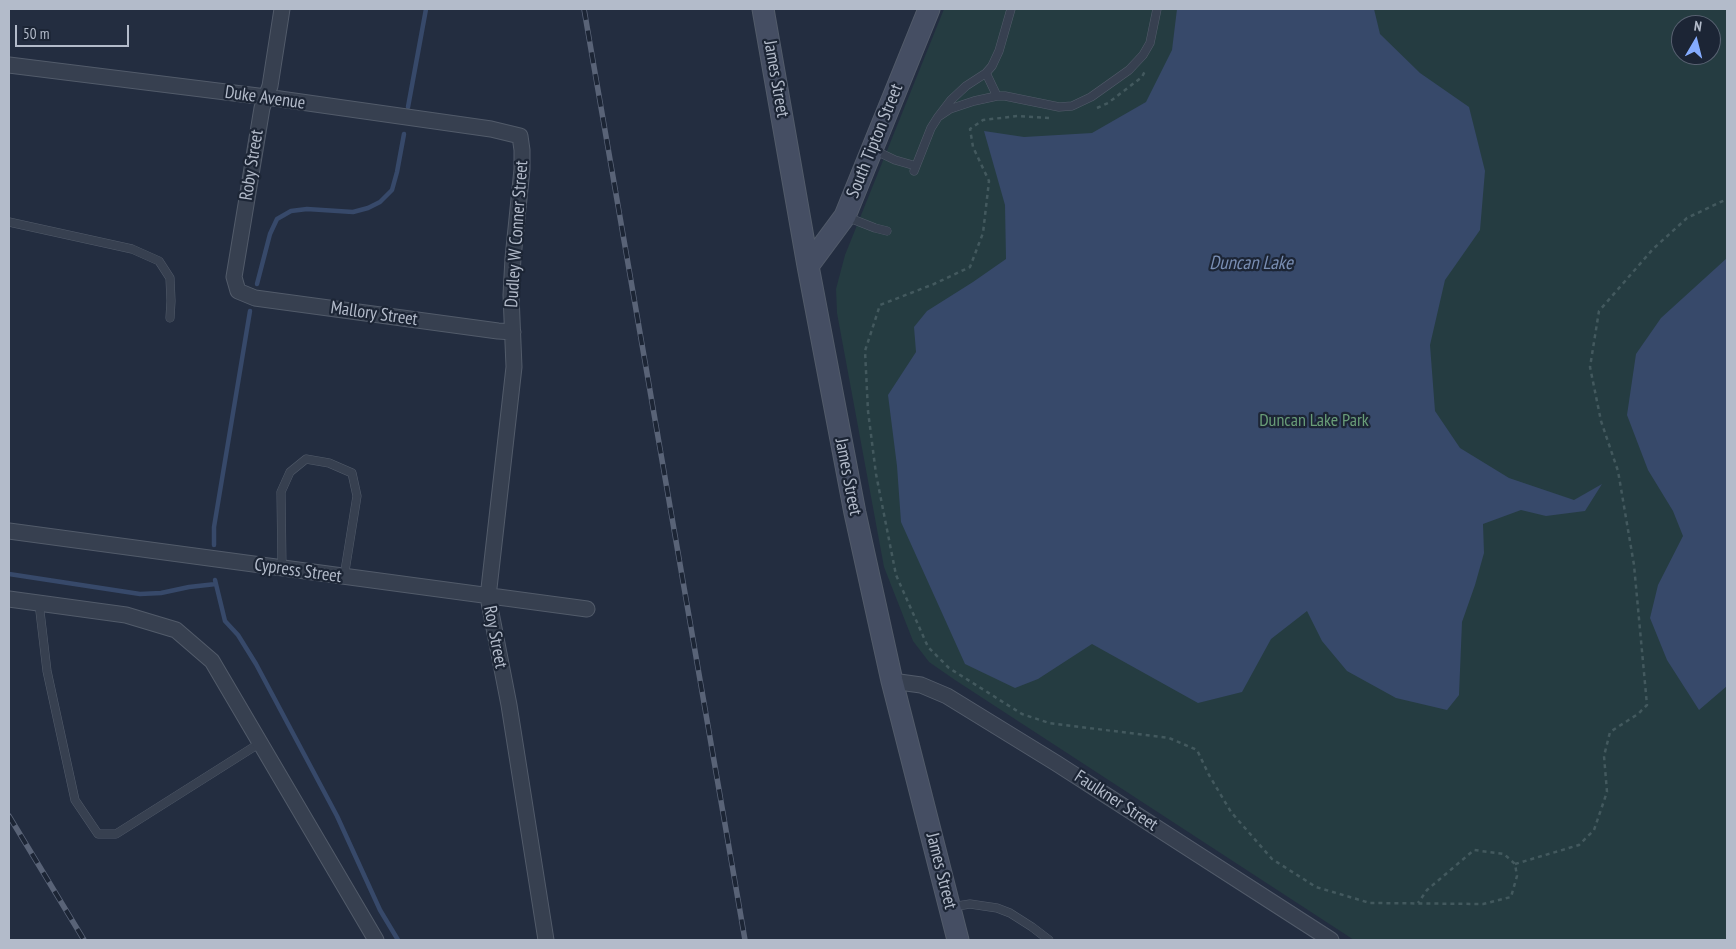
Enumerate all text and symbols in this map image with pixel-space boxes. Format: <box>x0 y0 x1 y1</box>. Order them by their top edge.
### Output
scale bar <box>18 15 131 47</box>
north arrow <box>1671 15 1721 65</box>
text: N <box>1693 17 1703 36</box>
text: 50 m <box>23 24 49 43</box>
street label: James Street <box>759 39 793 119</box>
street label: South Tipton Street <box>842 81 908 201</box>
street label: Duke Avenue <box>223 82 307 114</box>
street label: Roby Street <box>236 128 268 202</box>
street label: Dudley W Conner Street <box>501 160 533 308</box>
water label: Duncan Lake <box>1209 253 1293 275</box>
street label: Mallory Street <box>329 297 419 331</box>
park label: Duncan Lake Park <box>1259 410 1369 432</box>
street label: James Street <box>830 437 866 517</box>
street label: Cypress Street <box>253 554 343 588</box>
street label: Roy Street <box>478 604 512 670</box>
street label: Faulkner Street <box>1070 766 1162 836</box>
street label: James Street <box>921 831 961 911</box>

